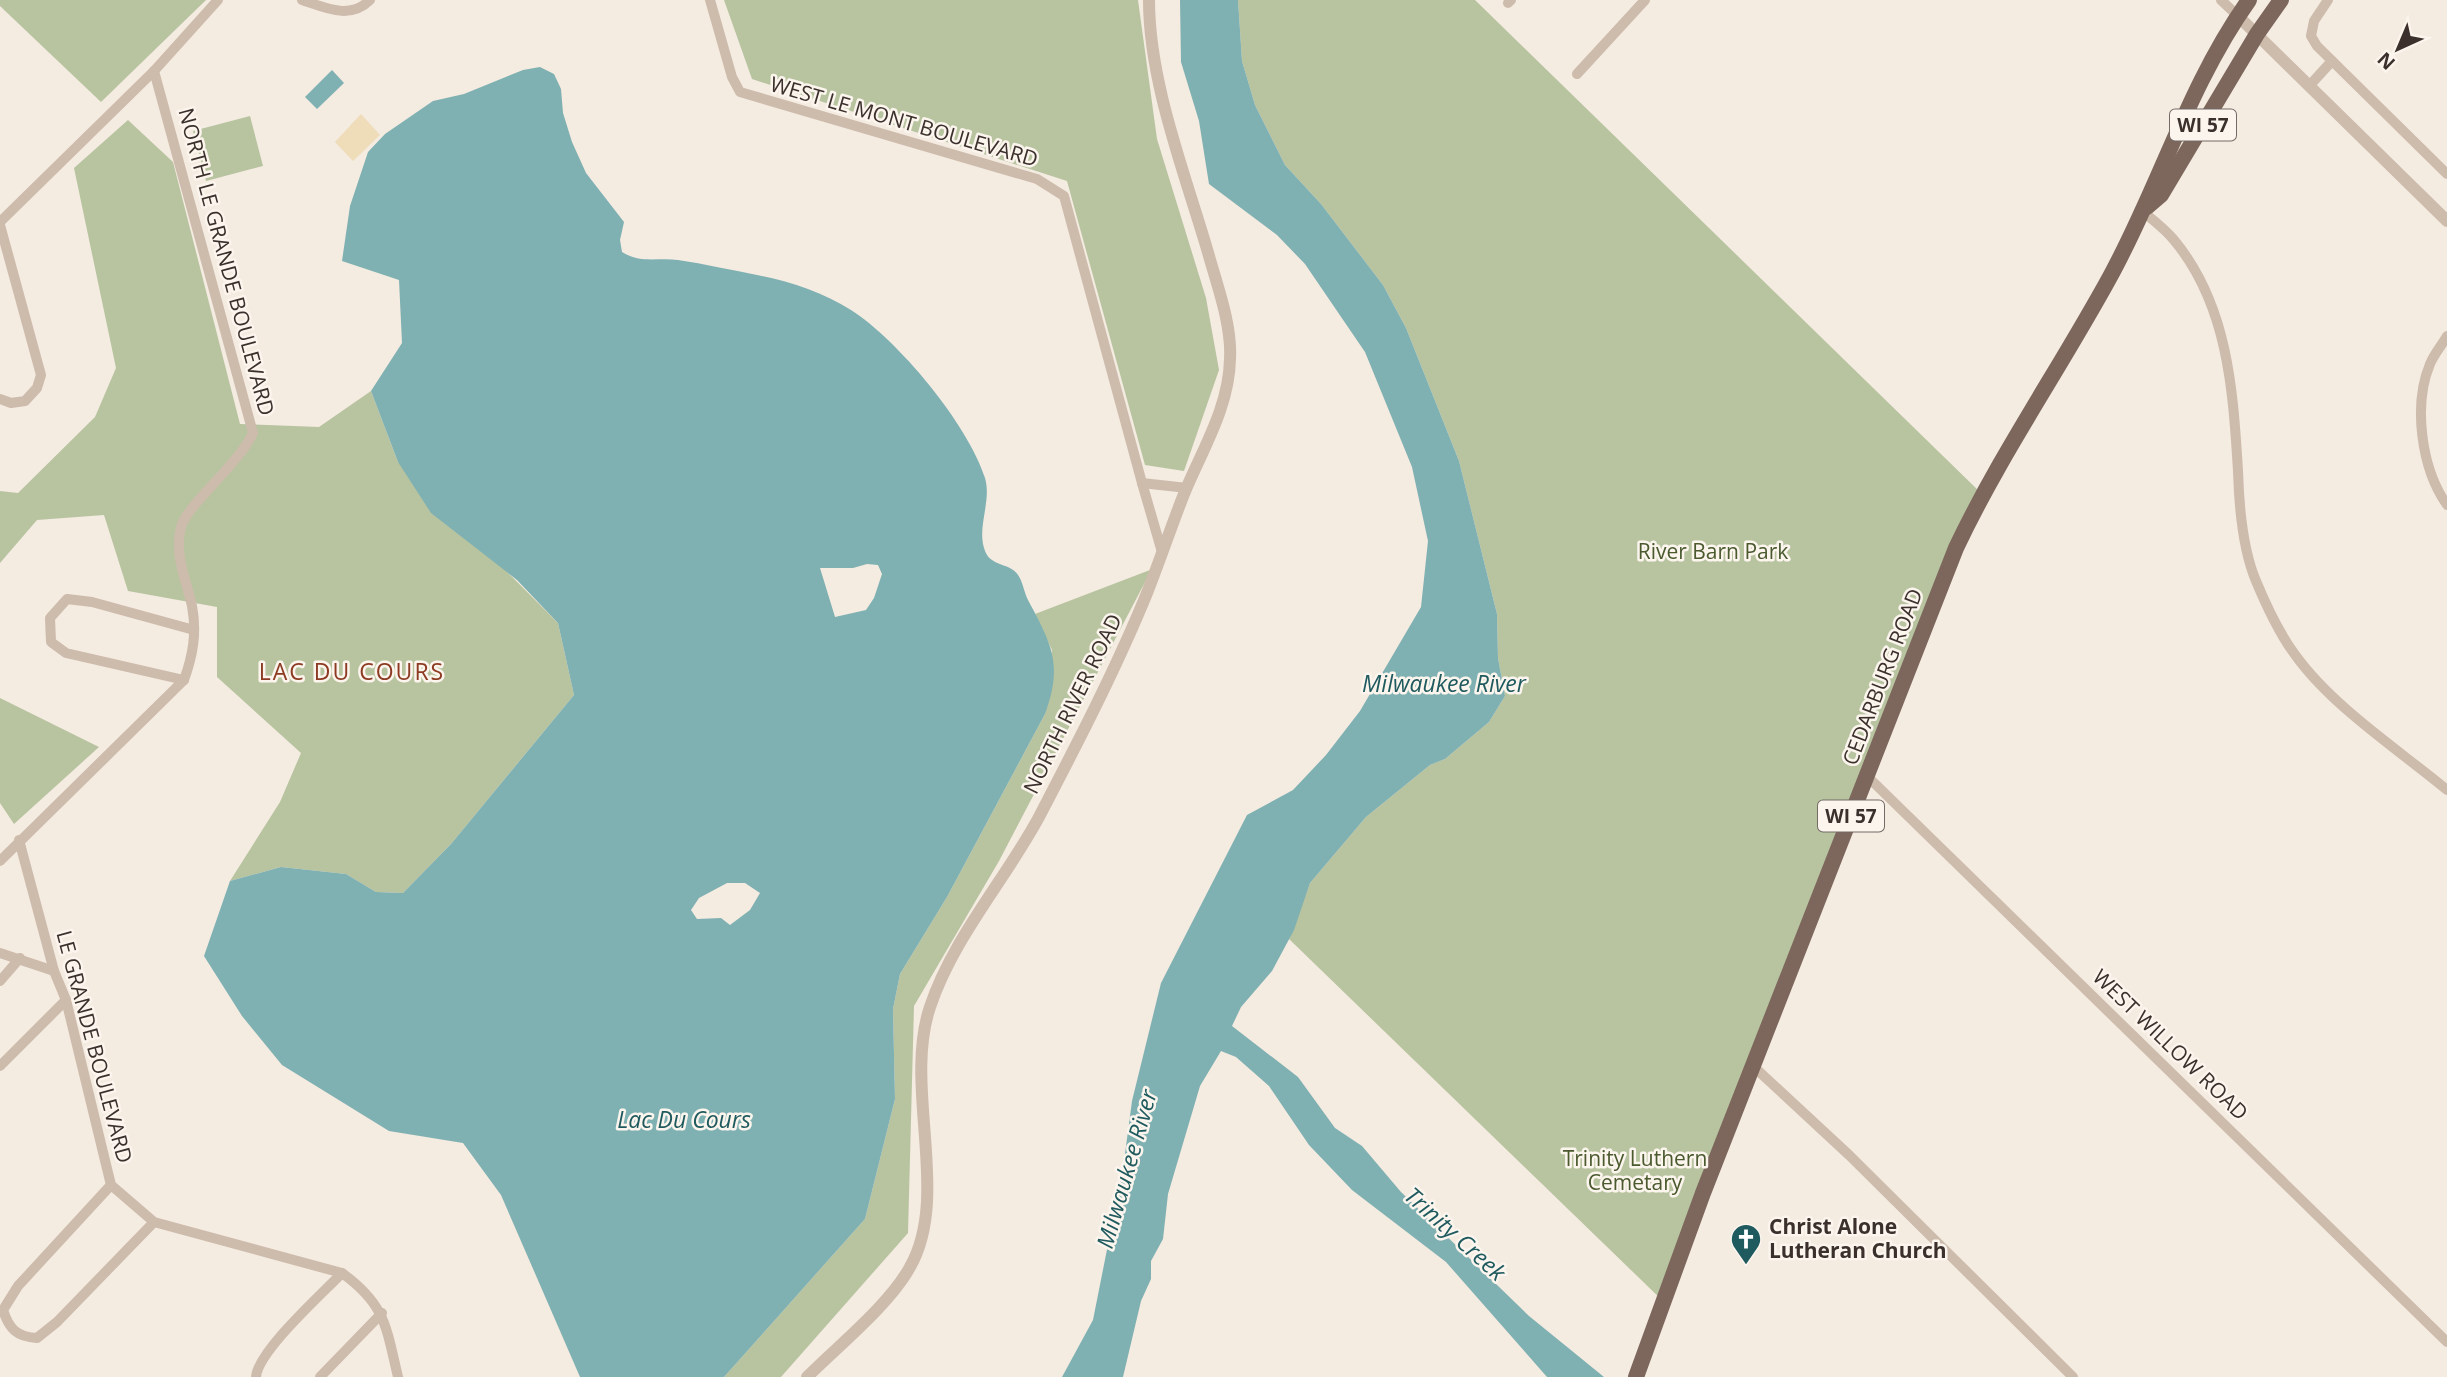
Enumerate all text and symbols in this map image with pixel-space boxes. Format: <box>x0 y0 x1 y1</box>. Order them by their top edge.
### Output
north arrow <box>2363 14 2433 84</box>
text: N <box>2372 47 2401 76</box>
street label: WEST LE MONT BOULEVARD <box>767 69 1042 173</box>
street label: NORTH LE GRANDE BOULEVARD <box>172 105 282 419</box>
road number: WI 57 <box>2170 110 2236 140</box>
park label: River Barn Park <box>1638 537 1788 565</box>
street label: CEDARBURG ROAD <box>1836 584 1929 769</box>
street label: NORTH RIVER ROAD <box>1016 609 1128 798</box>
district label: LAC DU COURS <box>259 655 445 687</box>
water label: Milwaukee River <box>1362 667 1527 699</box>
road number: WI 57 <box>1818 800 1884 832</box>
street label: LE GRANDE BOULEVARD <box>50 927 139 1166</box>
street label: WEST WILLOW ROAD <box>2087 963 2254 1126</box>
water label: Milwaukee River <box>1088 1085 1164 1252</box>
water label: Lac Du Cours <box>617 1103 751 1135</box>
park label: Trinity Luthern Cemetary <box>1563 1144 1707 1196</box>
water label: Trinity Creek <box>1398 1179 1514 1288</box>
place label: Christ Alone Lutheran Church <box>1769 1212 1947 1264</box>
church icon: Christ Alone Lutheran Church <box>1729 1222 1763 1266</box>

